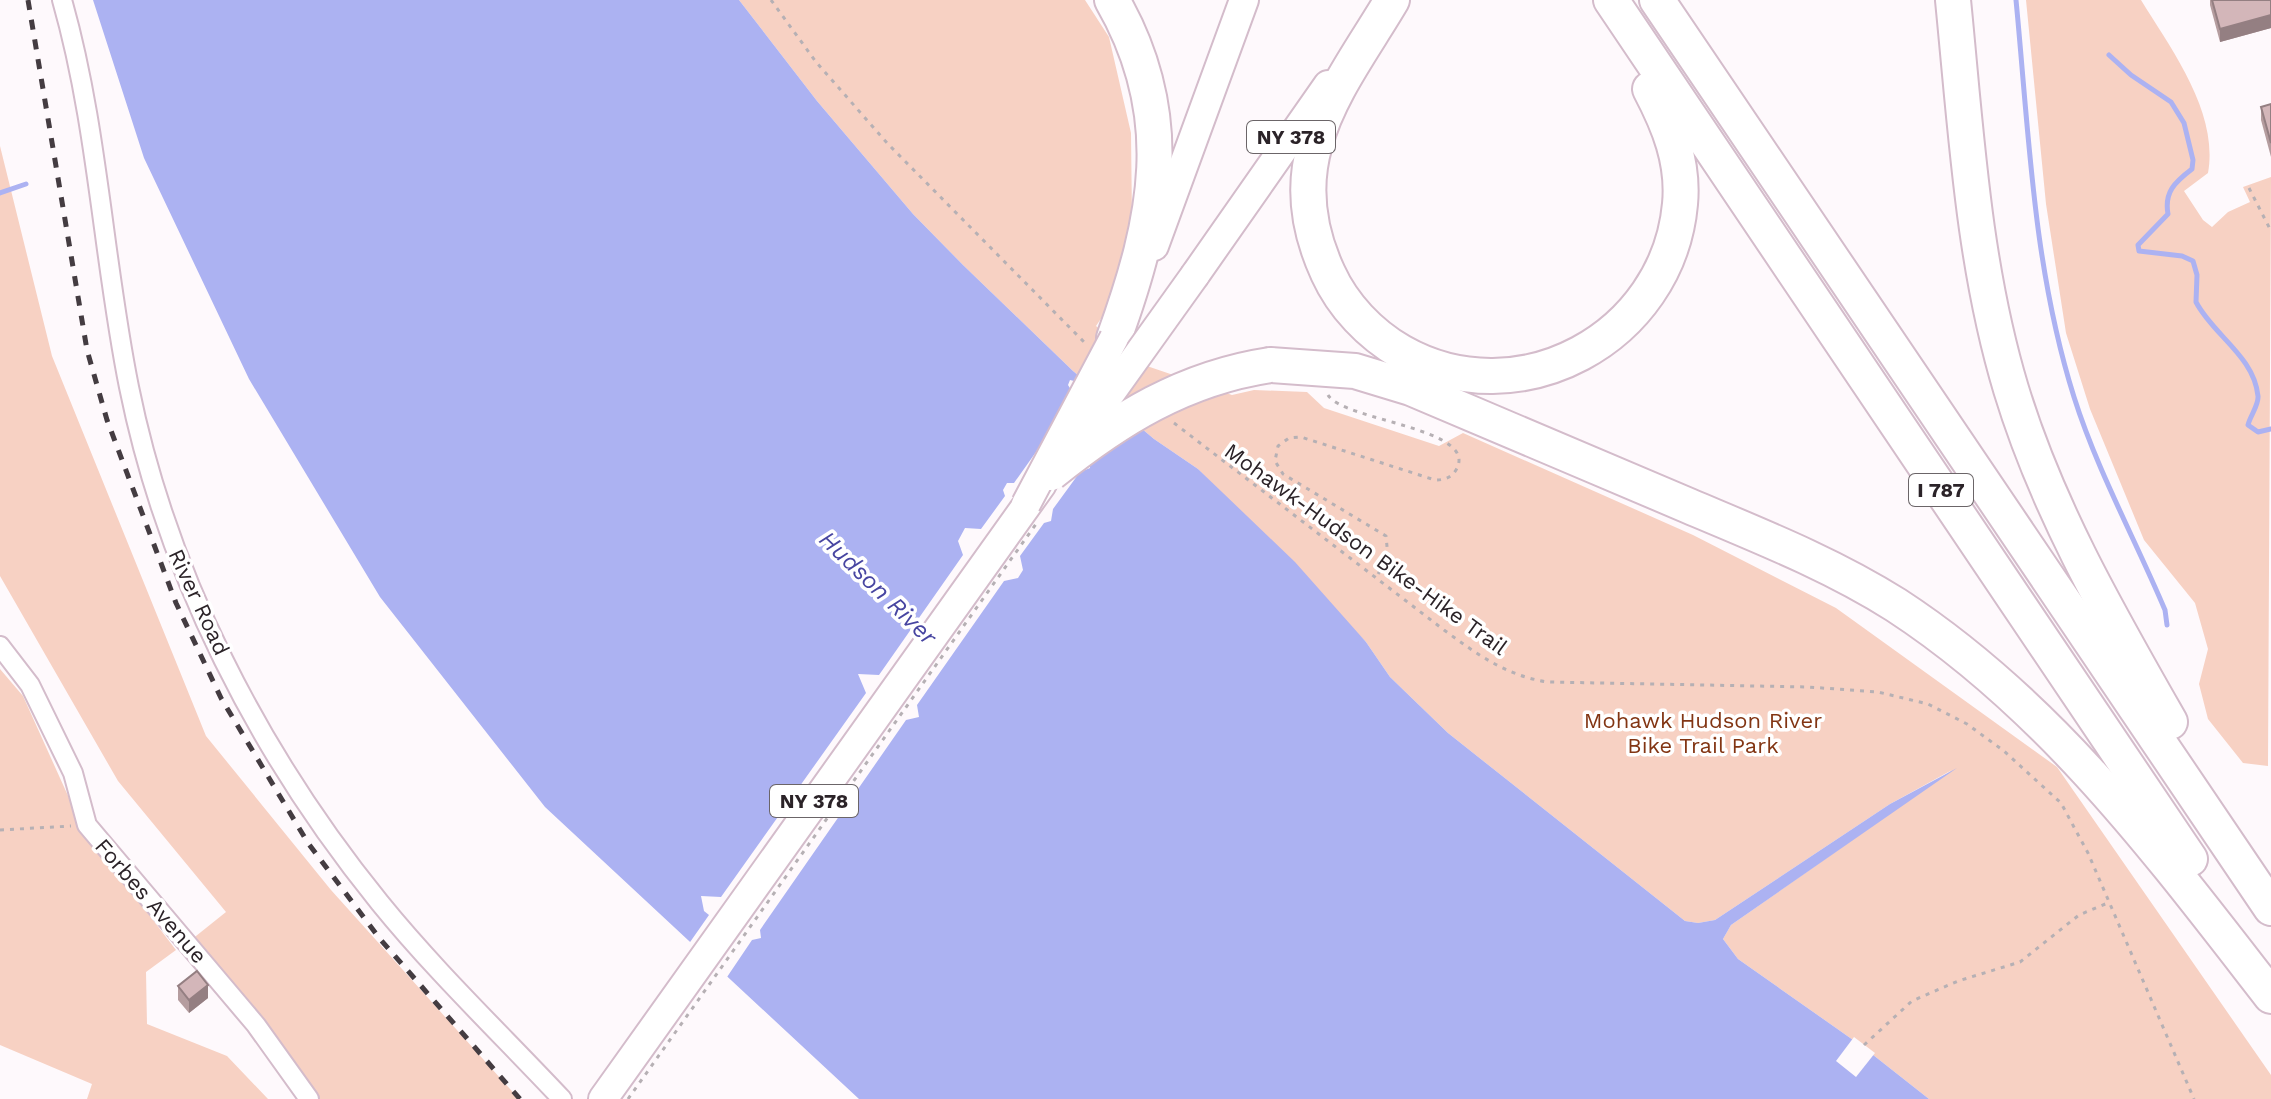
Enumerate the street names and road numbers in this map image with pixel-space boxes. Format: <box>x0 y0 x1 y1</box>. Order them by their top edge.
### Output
road number: NY 378 <box>1247 121 1335 153</box>
street label: Mohawk-Hudson Bike-Hike Trail <box>1220 438 1512 660</box>
road number: I 787 <box>1909 474 1973 506</box>
street label: River Road <box>164 545 234 659</box>
road number: NY 378 <box>770 785 858 817</box>
street label: Forbes Avenue <box>90 834 212 968</box>

